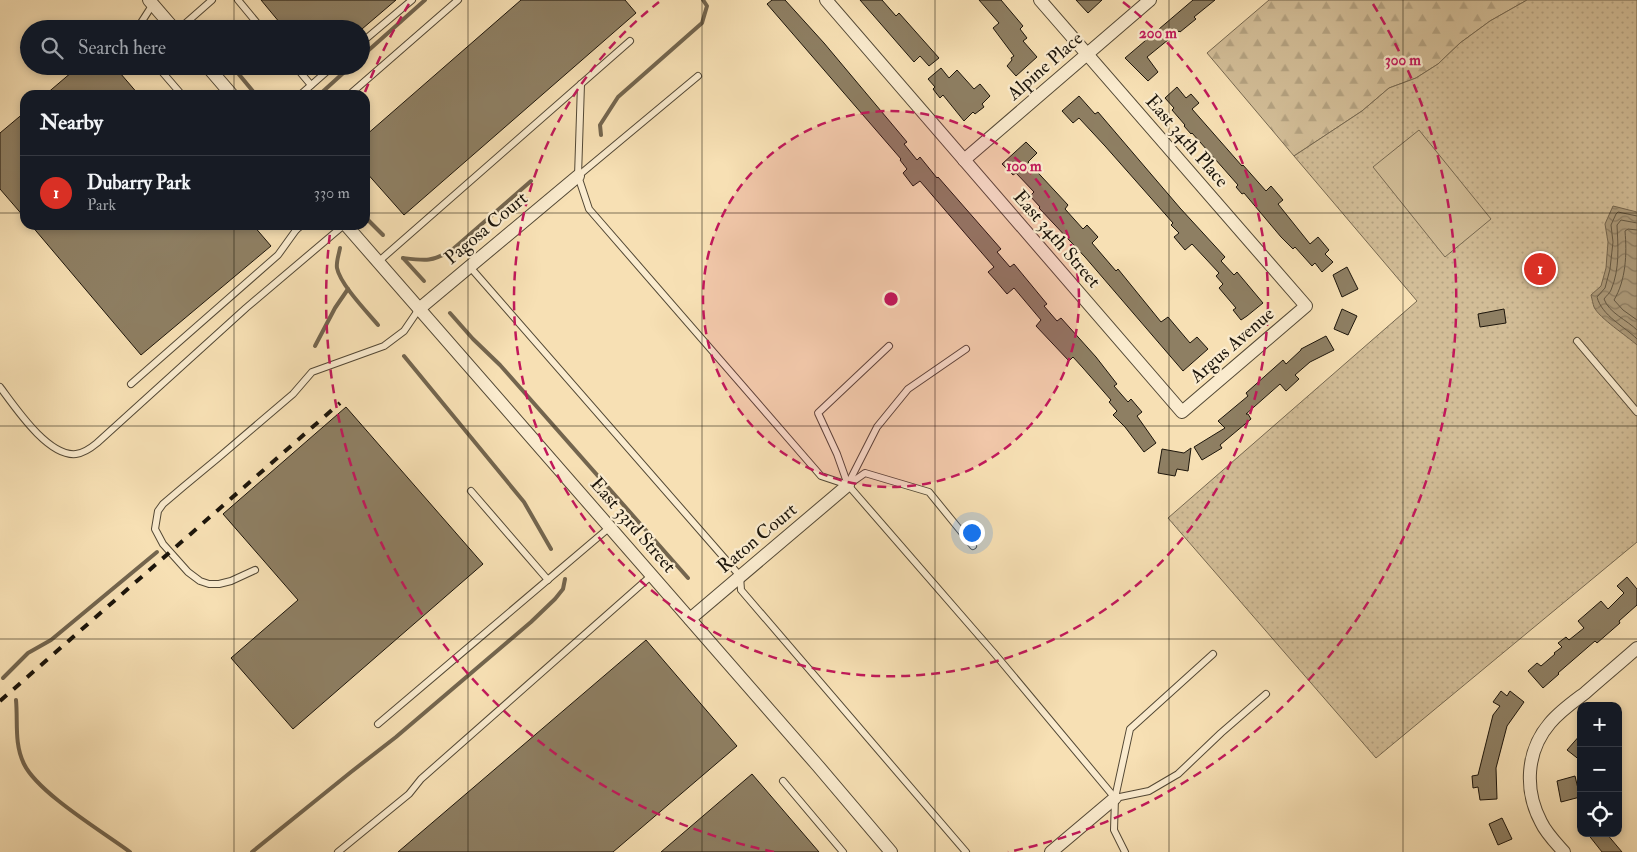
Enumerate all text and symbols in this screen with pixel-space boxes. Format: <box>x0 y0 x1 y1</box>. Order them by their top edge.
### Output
search box <box>20 20 370 75</box>
text: 200 m <box>1139 24 1177 43</box>
street label: Alpine Place <box>1001 27 1089 107</box>
icon: search <box>38 34 66 62</box>
text: Search here <box>78 36 166 60</box>
text: 300 m <box>1385 51 1421 70</box>
street label: East 34th Place <box>1140 90 1234 192</box>
text: Nearby <box>40 109 103 136</box>
text: 100 m <box>1006 157 1042 176</box>
text: Dubarry Park <box>87 171 190 195</box>
text: 1 <box>53 183 59 203</box>
text: 330 m <box>314 183 350 203</box>
street label: East 34th Street <box>1008 185 1106 293</box>
street label: Pagosa Court <box>439 186 533 270</box>
text: Park <box>87 195 116 215</box>
pin: 1 <box>1524 250 1556 288</box>
centre of rings <box>882 290 900 308</box>
street label: Argus Avenue <box>1184 302 1279 389</box>
street label: East 33rd Street <box>585 472 681 578</box>
street label: Raton Court <box>712 498 802 578</box>
your location <box>959 520 985 546</box>
map controls <box>1577 702 1622 837</box>
button: + <box>1577 702 1622 747</box>
button: − <box>1577 747 1622 792</box>
button: locate <box>1577 792 1622 837</box>

